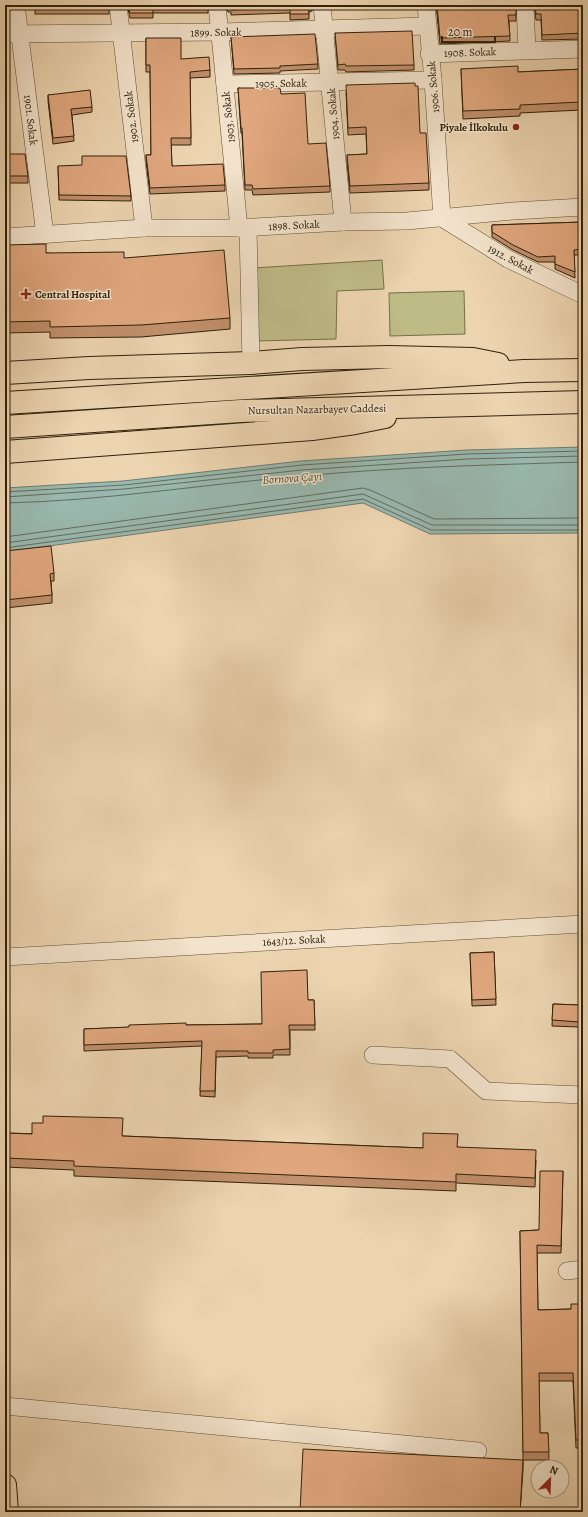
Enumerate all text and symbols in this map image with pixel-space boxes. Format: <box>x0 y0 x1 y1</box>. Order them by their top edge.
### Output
scale bar <box>442 18 495 44</box>
text: 20 m <box>448 24 472 40</box>
street label: 1899. Sokak <box>190 25 242 40</box>
street label: 1908. Sokak <box>444 44 497 61</box>
street label: 1906. Sokak <box>424 60 443 113</box>
street label: 1905. Sokak <box>255 76 307 91</box>
street label: 1904. Sokak <box>324 87 343 140</box>
street label: 1902. Sokak <box>121 90 142 144</box>
street label: 1903. Sokak <box>218 90 239 143</box>
street label: 1901. Sokak <box>20 94 41 147</box>
place label: Piyale İlkokulu <box>439 120 509 135</box>
marker: Piyale İlkokulu <box>511 122 521 132</box>
street label: 1898. Sokak <box>268 217 321 234</box>
street label: 1912. Sokak <box>485 241 537 278</box>
place label: Central Hospital <box>35 287 110 302</box>
marker: Central Hospital <box>20 288 32 300</box>
street label: Nursultan Nazarbayev Caddesi <box>247 401 387 418</box>
water label: Bornova Çayı <box>262 468 322 488</box>
street label: 1643/12. Sokak <box>262 931 327 950</box>
north arrow <box>530 1459 570 1499</box>
text: N <box>547 1462 560 1479</box>

